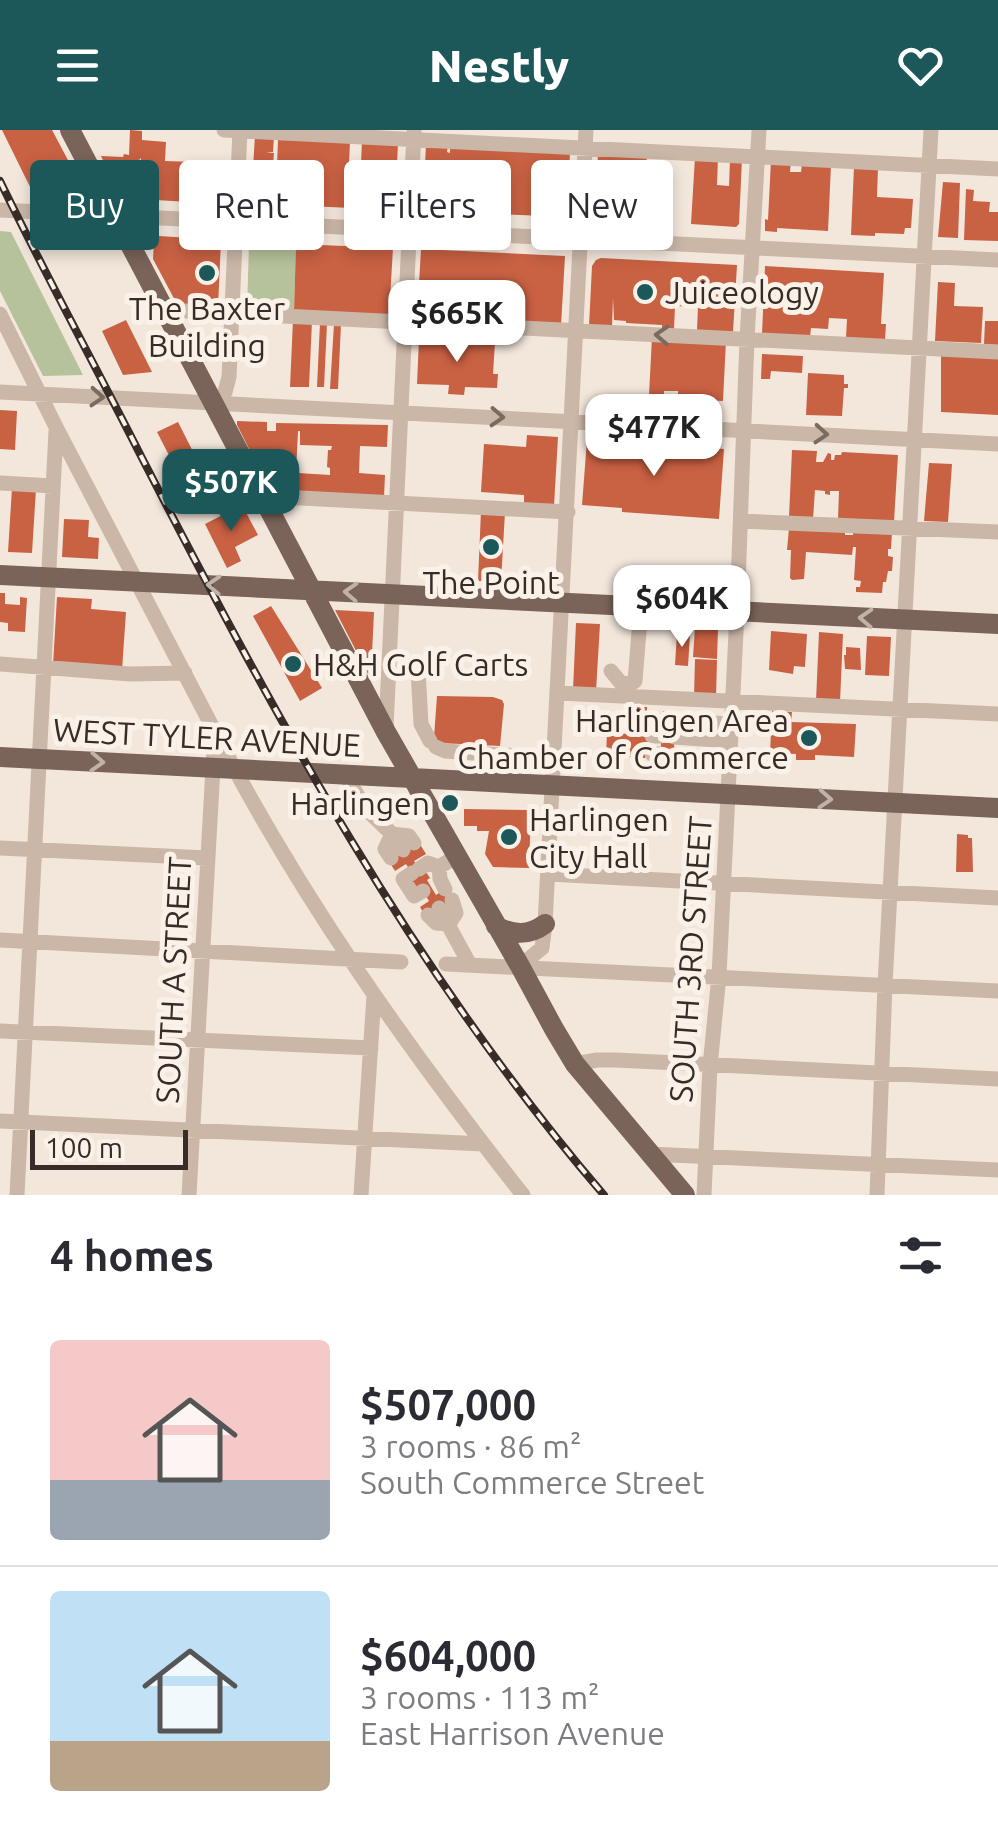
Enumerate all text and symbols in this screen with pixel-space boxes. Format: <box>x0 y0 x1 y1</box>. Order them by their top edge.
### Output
icon: menu <box>50 38 105 93</box>
icon: heart <box>893 38 948 93</box>
text: Nestly <box>429 40 569 91</box>
chip: Buy <box>30 160 159 250</box>
chip: Rent <box>179 160 324 250</box>
chip: Filters <box>344 160 511 250</box>
chip: New <box>531 160 673 250</box>
marker: The Baxter Building <box>196 262 218 284</box>
place label: Juiceology <box>665 274 819 310</box>
pin: $665K <box>387 280 527 365</box>
marker: Juiceology <box>634 281 656 303</box>
place label: The Baxter Building <box>129 290 285 363</box>
text: $665K <box>410 294 504 330</box>
one-way arrow <box>653 325 669 346</box>
one-way arrow <box>90 386 106 408</box>
pin: $477K <box>584 394 724 479</box>
one-way arrow <box>489 406 505 427</box>
text: $477K <box>607 408 701 444</box>
one-way arrow <box>814 423 830 444</box>
pin: $507K <box>161 449 301 534</box>
text: $507K <box>184 463 278 499</box>
marker: The Point <box>480 536 502 558</box>
place label: The Point <box>422 564 560 600</box>
pin: $604K <box>612 565 752 650</box>
one-way arrow <box>205 575 221 596</box>
text: $604K <box>635 579 729 615</box>
one-way arrow <box>343 582 359 603</box>
one-way arrow <box>857 608 873 629</box>
place label: H&H Golf Carts <box>313 646 528 682</box>
marker: H&H Golf Carts <box>282 653 304 675</box>
place label: Harlingen Area Chamber of Commerce <box>457 702 789 775</box>
street label: WEST TYLER AVENUE <box>52 711 362 763</box>
marker: Harlingen Area Chamber of Commerce <box>798 727 820 749</box>
one-way arrow <box>90 751 106 772</box>
place label: Harlingen <box>290 785 430 821</box>
one-way arrow <box>817 788 833 810</box>
marker: Harlingen <box>439 792 461 814</box>
place label: Harlingen City Hall <box>529 801 669 874</box>
street label: SOUTH 3RD STREET <box>662 814 718 1103</box>
marker: Harlingen City Hall <box>498 826 520 848</box>
street label: SOUTH A STREET <box>149 855 197 1104</box>
scale bar <box>30 1125 188 1170</box>
text: 100 m <box>45 1132 123 1163</box>
icon: filters <box>893 1228 948 1283</box>
text: 4 homes <box>50 1232 214 1279</box>
icon: home <box>130 1380 250 1500</box>
text: $507,000 <box>360 1381 536 1428</box>
text: 3 rooms · 86 m² <box>360 1428 581 1464</box>
text: South Commerce Street <box>360 1464 704 1500</box>
icon: home <box>130 1631 250 1751</box>
text: $604,000 <box>360 1632 536 1679</box>
text: 3 rooms · 113 m² <box>360 1679 600 1715</box>
text: East Harrison Avenue <box>360 1715 665 1751</box>

